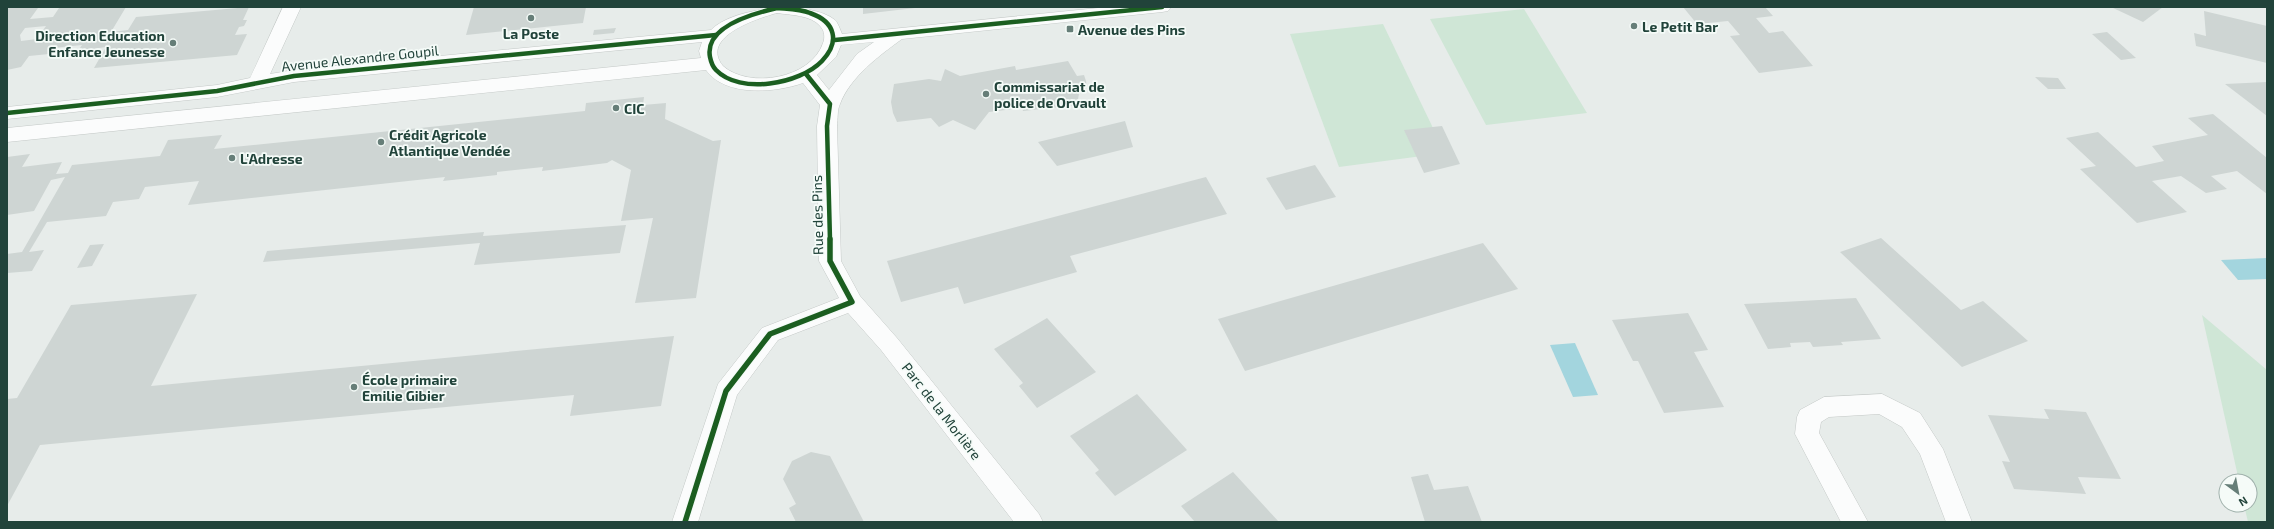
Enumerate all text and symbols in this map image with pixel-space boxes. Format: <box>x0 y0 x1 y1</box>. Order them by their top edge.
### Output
marker: La Poste <box>526 13 536 23</box>
place label: Le Petit Bar <box>1642 18 1718 35</box>
place label: Avenue des Pins <box>1078 21 1185 38</box>
marker: Le Petit Bar <box>1629 21 1639 31</box>
marker: Avenue des Pins <box>1065 24 1075 34</box>
place label: La Poste <box>503 25 559 42</box>
place label: Direction Education Enfance Jeunesse <box>35 27 165 60</box>
marker: Direction Education Enfance Jeunesse <box>168 38 178 48</box>
street label: Avenue Alexandre Goupil <box>281 41 440 75</box>
place label: Commissariat de police de Orvault <box>994 78 1106 111</box>
marker: Commissariat de police de Orvault <box>981 89 991 99</box>
place label: CIC <box>624 100 645 117</box>
marker: CIC <box>611 103 621 113</box>
place label: Crédit Agricole Atlantique Vendée <box>389 126 510 159</box>
marker: Crédit Agricole Atlantique Vendée <box>376 137 386 147</box>
place label: L'Adresse <box>240 150 303 167</box>
marker: L'Adresse <box>227 153 237 163</box>
street label: Rue des Pins <box>808 175 826 255</box>
street label: Parc de la Morlière <box>899 359 985 463</box>
place label: École primaire Emilie Gibier <box>362 371 457 404</box>
marker: École primaire Emilie Gibier <box>349 382 359 392</box>
north arrow <box>2218 473 2258 513</box>
text: N <box>2237 494 2250 510</box>

